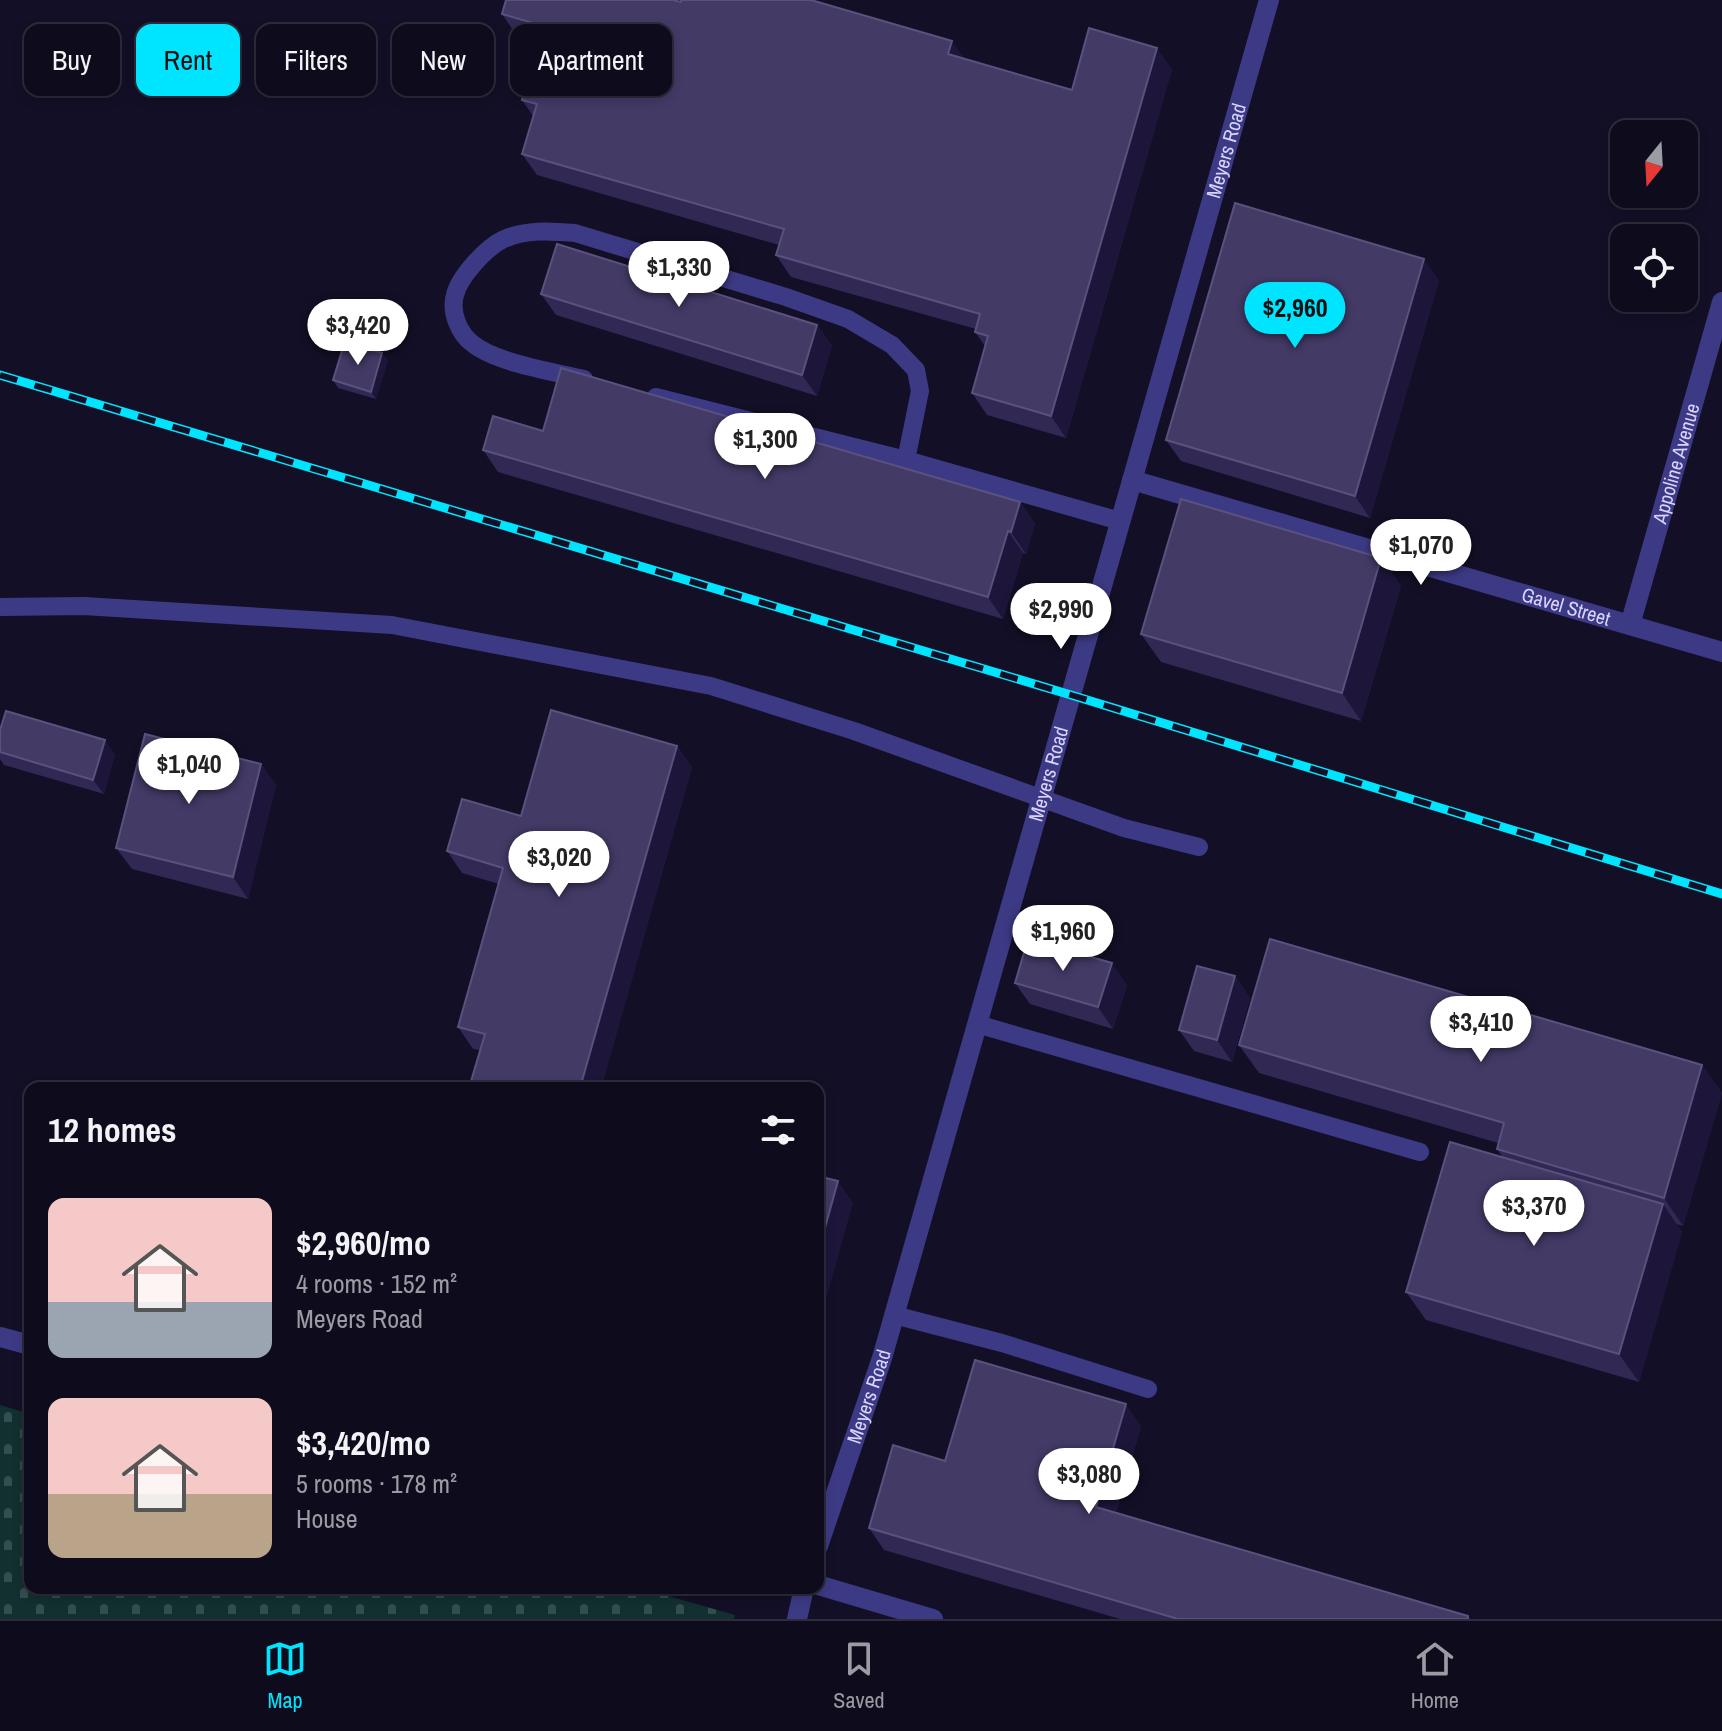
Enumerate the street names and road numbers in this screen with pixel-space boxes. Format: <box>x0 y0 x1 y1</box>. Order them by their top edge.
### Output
street label: Meyers Road <box>1199 100 1252 201</box>
street label: Appoline Avenue <box>1645 400 1705 527</box>
street label: Gavel Street <box>1519 580 1614 632</box>
street label: Meyers Road <box>1022 723 1074 824</box>
street label: Meyers Road <box>840 1346 897 1447</box>

